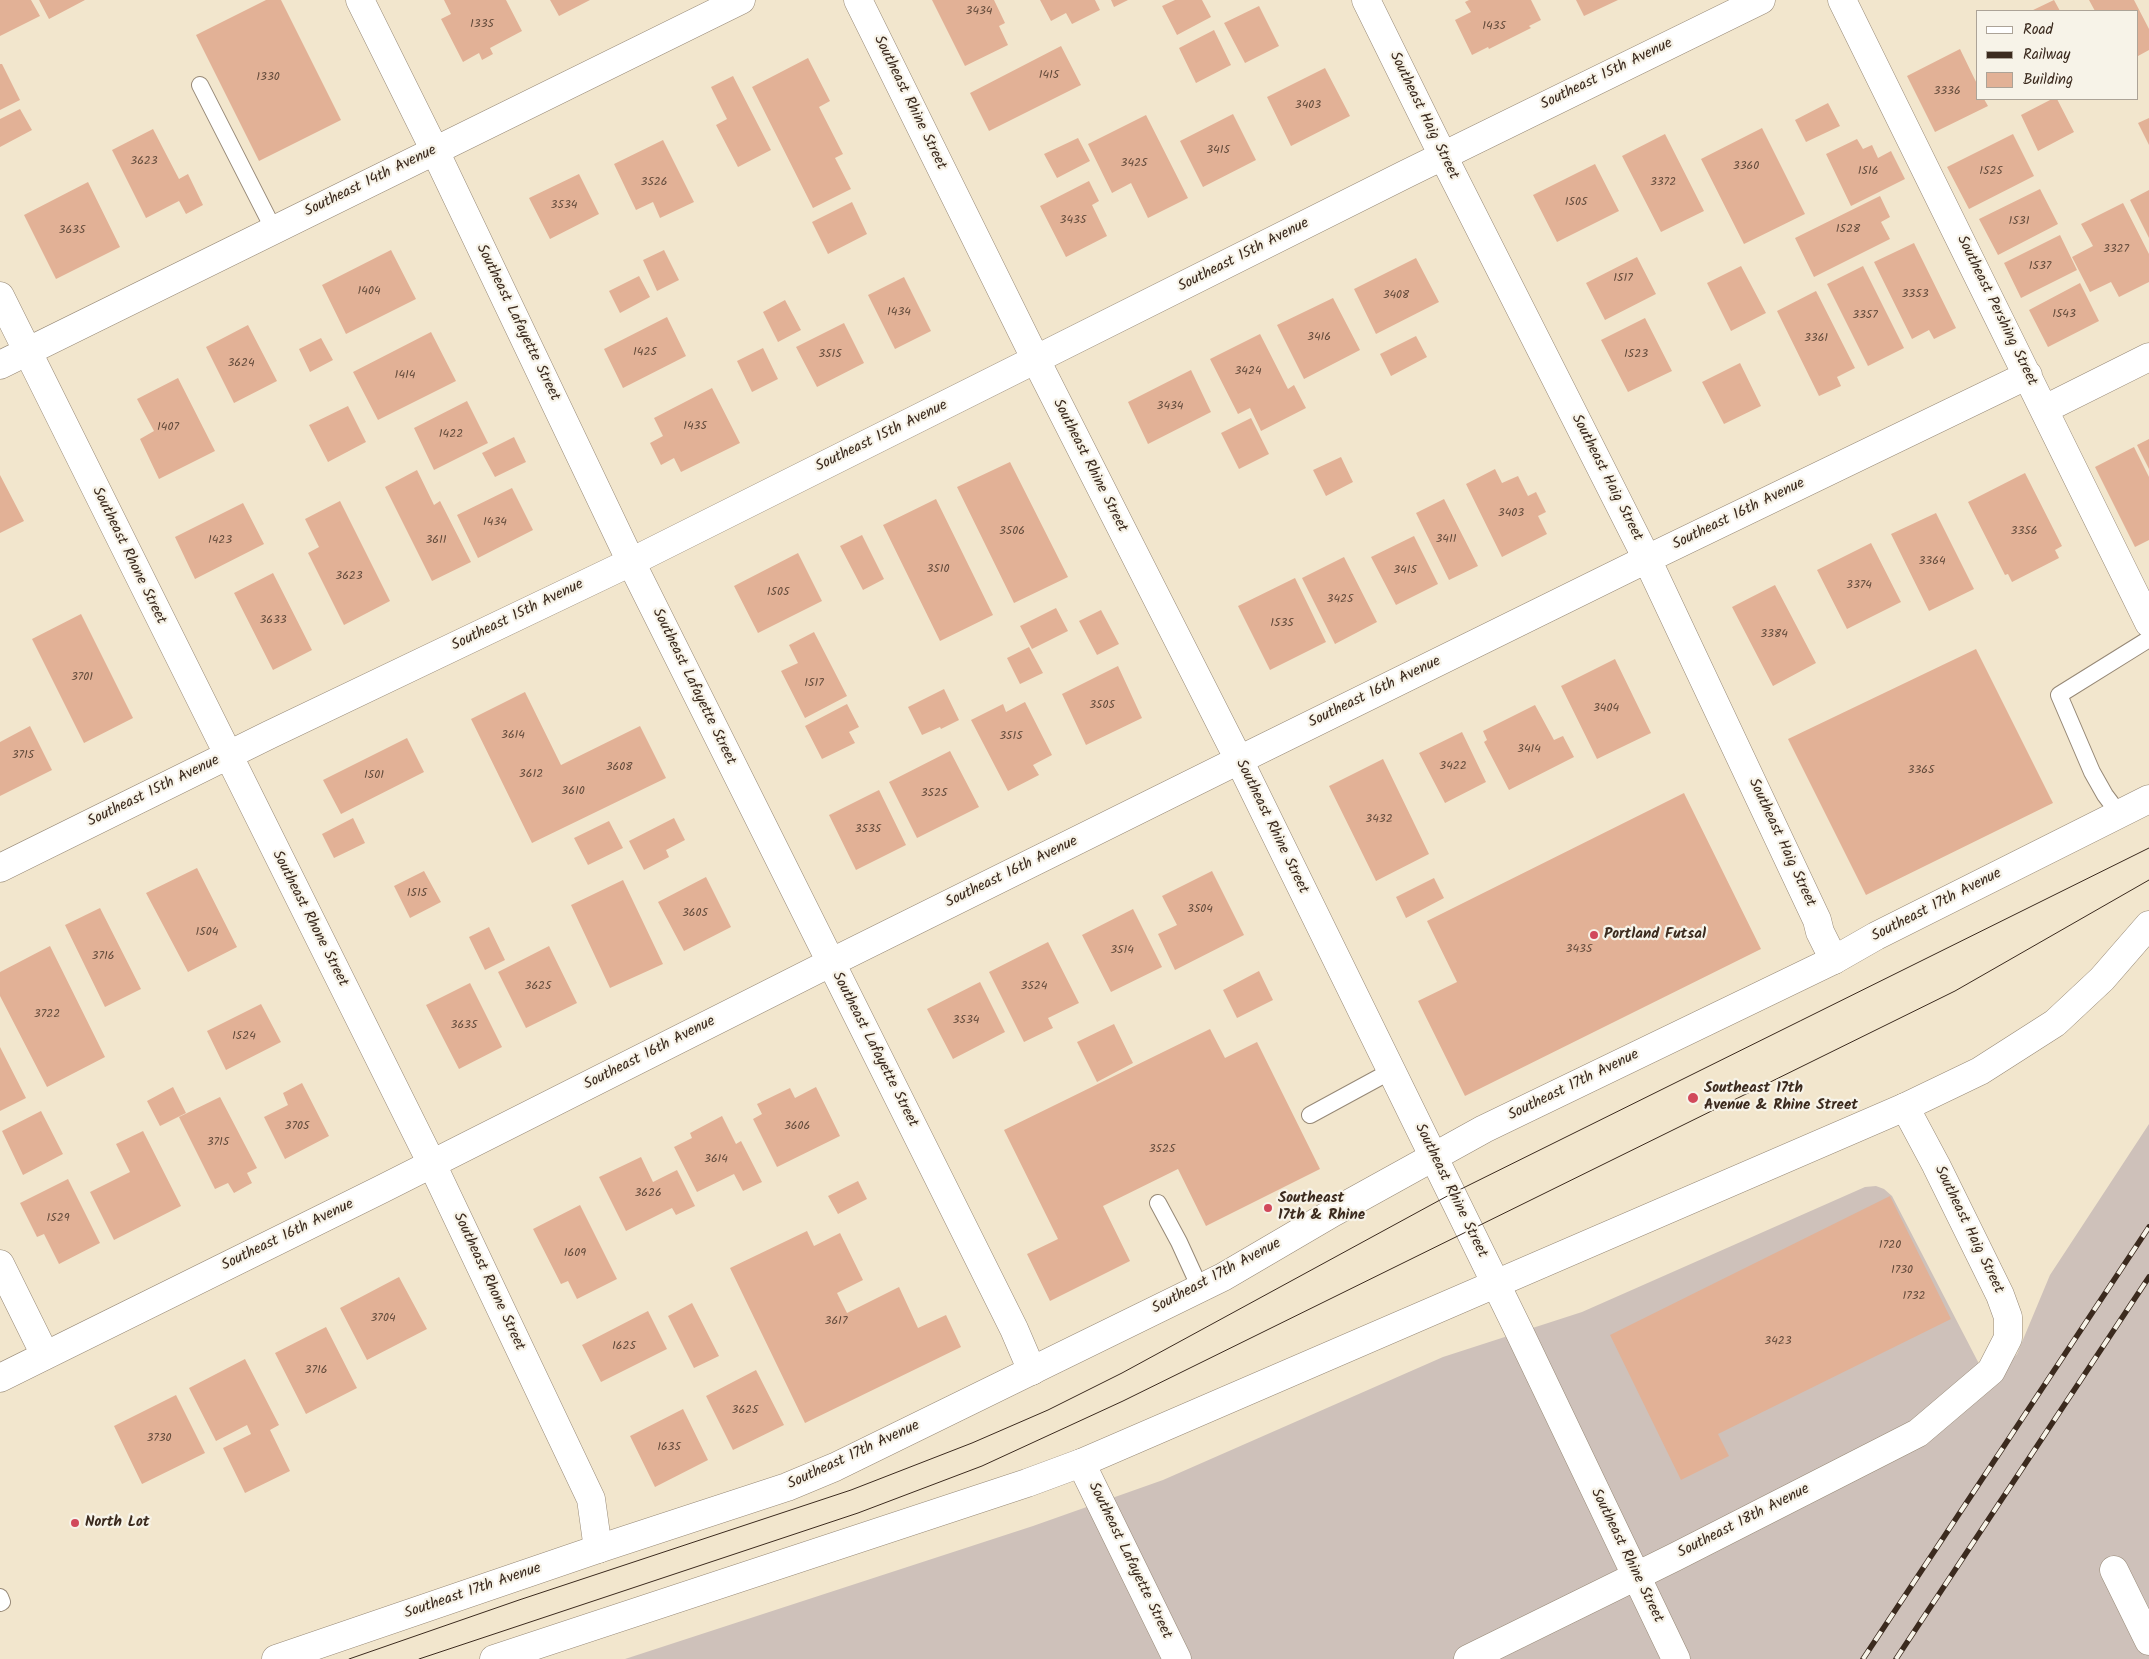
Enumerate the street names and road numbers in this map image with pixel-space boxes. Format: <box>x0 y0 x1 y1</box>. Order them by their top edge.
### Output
street label: Southeast Rhine Street <box>869 33 949 173</box>
street label: Southeast 15th Avenue <box>1538 35 1676 115</box>
street label: Southeast Haig Street <box>1384 49 1462 183</box>
street label: Southeast 14th Avenue <box>302 142 440 222</box>
street label: Southeast 15th Avenue <box>1175 215 1313 297</box>
street label: Southeast Pershing Street <box>1952 233 2040 389</box>
street label: Southeast Lafayette Street <box>471 242 563 404</box>
street label: Southeast Rhine Street <box>1048 396 1130 536</box>
street label: Southeast 15th Avenue <box>813 397 951 477</box>
street label: Southeast Haig Street <box>1566 412 1646 544</box>
street label: Southeast 16th Avenue <box>1670 475 1808 555</box>
street label: Southeast Rhone Street <box>87 485 169 627</box>
street label: Southeast 15th Avenue <box>449 576 587 656</box>
street label: Southeast Lafayette Street <box>647 606 739 768</box>
street label: Southeast 16th Avenue <box>1306 653 1444 733</box>
street label: Southeast 15th Avenue <box>85 752 223 832</box>
street label: Southeast Rhine Street <box>1231 757 1311 897</box>
street label: Southeast Haig Street <box>1743 776 1819 910</box>
street label: Southeast 16th Avenue <box>943 833 1081 913</box>
street label: Southeast Rhone Street <box>267 848 351 990</box>
street label: Southeast 17th Avenue <box>1869 865 2005 947</box>
street label: Southeast Lafayette Street <box>827 969 921 1131</box>
street label: Southeast 16th Avenue <box>581 1013 719 1095</box>
street label: Southeast 17th Avenue <box>1506 1046 1642 1126</box>
street label: Southeast Rhine Street <box>1410 1121 1490 1261</box>
street label: Southeast Haig Street <box>1929 1163 2007 1297</box>
street label: Southeast 16th Avenue <box>219 1196 357 1276</box>
street label: Southeast Rhone Street <box>448 1210 528 1354</box>
street label: Southeast 17th Avenue <box>1149 1235 1285 1319</box>
street label: Southeast 17th Avenue <box>785 1418 923 1494</box>
street label: Southeast Lafayette Street <box>1083 1480 1175 1642</box>
street label: Southeast 18th Avenue <box>1675 1481 1813 1563</box>
street label: Southeast Rhine Street <box>1586 1486 1666 1626</box>
street label: Southeast 17th Avenue <box>402 1560 544 1624</box>

